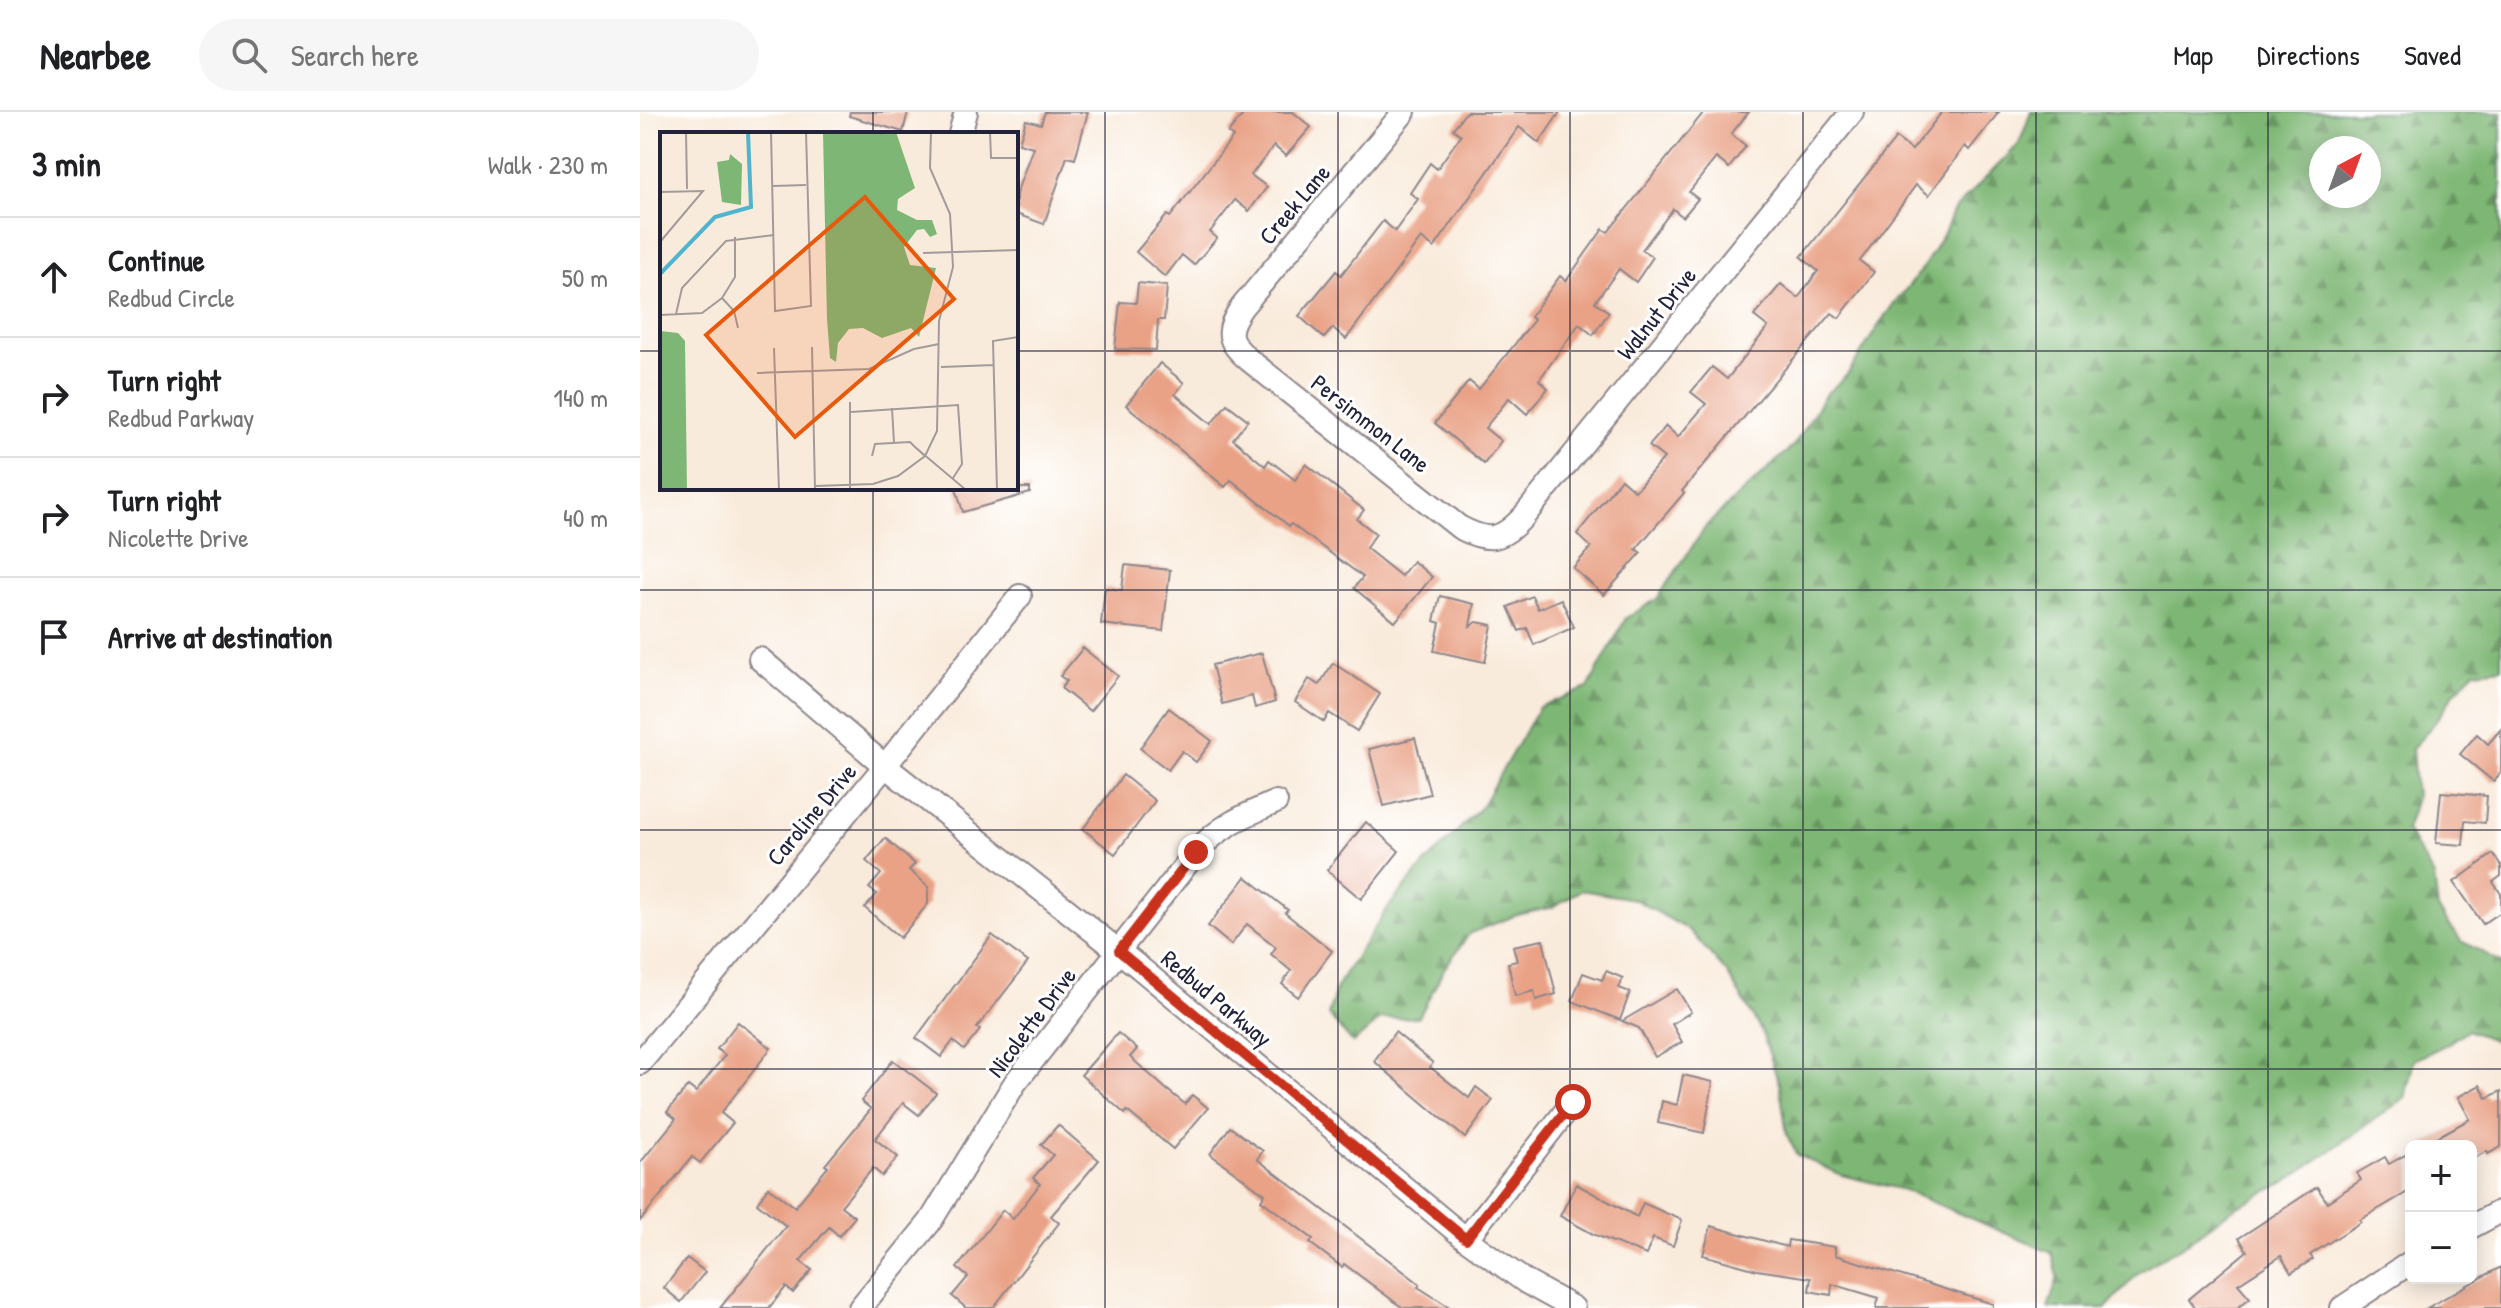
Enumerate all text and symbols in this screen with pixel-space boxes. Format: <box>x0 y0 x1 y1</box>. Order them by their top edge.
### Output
search box <box>199 19 759 91</box>
text: Nearbee <box>40 29 151 81</box>
icon: search <box>227 33 271 77</box>
text: Search here <box>291 35 419 75</box>
text: Map <box>2173 36 2213 74</box>
text: Directions <box>2257 36 2360 74</box>
text: Saved <box>2404 36 2461 74</box>
inset map <box>660 132 1018 490</box>
north arrow <box>2309 136 2381 208</box>
text: 3 min <box>32 141 101 187</box>
text: Walk · 230 m <box>488 147 608 182</box>
street label: Creek Lane <box>1251 157 1337 251</box>
text: Continue <box>108 240 205 280</box>
icon: ahead <box>32 255 76 299</box>
text: 50 m <box>562 260 608 295</box>
street label: Walnut Drive <box>1609 260 1703 366</box>
text: Redbud Circle <box>108 280 235 315</box>
text: Turn right <box>108 360 221 400</box>
street label: Persimmon Lane <box>1305 367 1437 480</box>
icon: right <box>32 375 76 419</box>
text: 140 m <box>554 380 608 415</box>
text: Redbud Parkway <box>108 400 254 435</box>
text: Turn right <box>108 480 221 520</box>
icon: right <box>32 495 76 539</box>
text: 40 m <box>563 500 608 535</box>
text: Nicolette Drive <box>108 520 249 555</box>
icon: arrive <box>32 615 76 659</box>
text: Arrive at destination <box>108 617 333 657</box>
street label: Caroline Drive <box>759 756 863 872</box>
route end <box>1178 834 1214 870</box>
street label: Redbud Parkway <box>1155 942 1279 1054</box>
street label: Nicolette Drive <box>979 960 1083 1083</box>
route start <box>1555 1084 1591 1120</box>
map controls <box>2405 1140 2477 1284</box>
button: + <box>2405 1140 2477 1212</box>
button: − <box>2405 1212 2477 1284</box>

